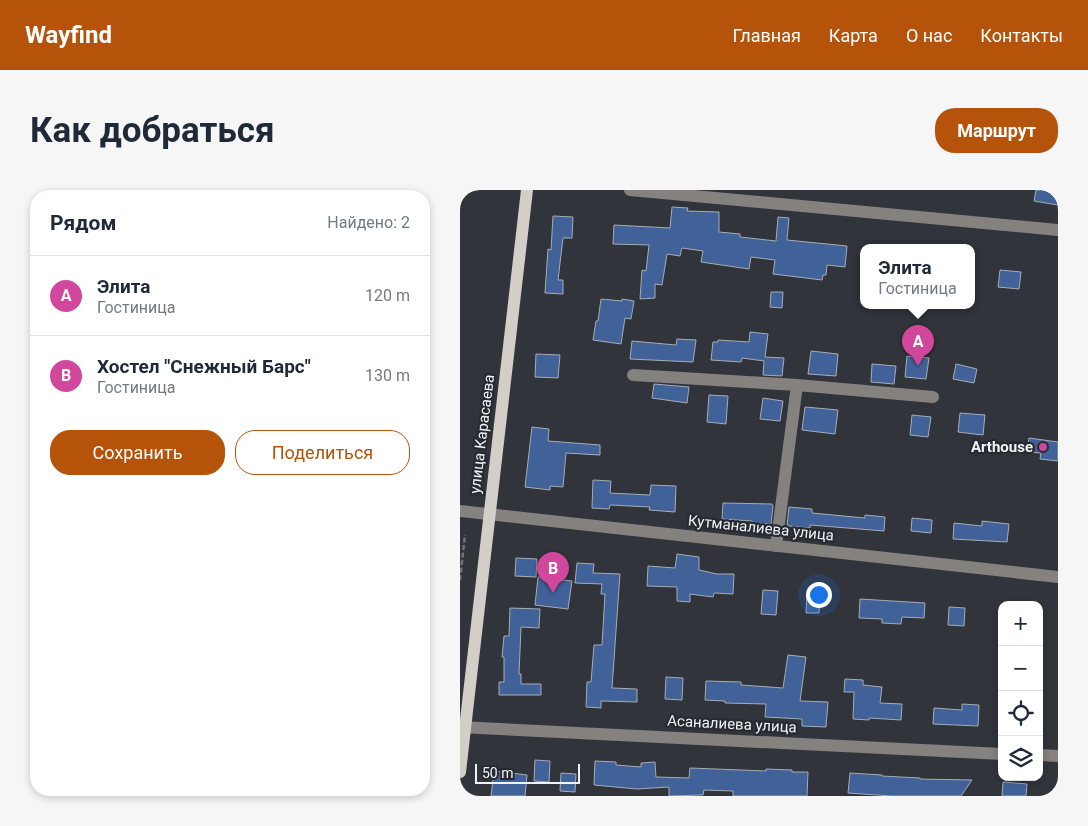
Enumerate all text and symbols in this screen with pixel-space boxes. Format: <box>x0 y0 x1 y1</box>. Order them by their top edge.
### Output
text: Wayfind <box>25 21 112 49</box>
text: Главная <box>732 25 801 46</box>
text: Карта <box>829 25 878 46</box>
text: О нас <box>906 25 952 46</box>
text: Контакты <box>980 25 1063 46</box>
button: Маршрут <box>935 108 1058 153</box>
text: Как добраться <box>30 110 275 151</box>
text: Рядом <box>50 211 116 235</box>
text: Найдено: 2 <box>327 213 410 232</box>
popup <box>860 244 975 309</box>
text: Элита <box>878 256 932 279</box>
text: Элита <box>97 275 150 298</box>
text: Гостиница <box>878 279 957 298</box>
text: A <box>61 286 71 305</box>
text: 120 m <box>365 286 410 305</box>
text: Гостиница <box>97 298 176 317</box>
pin: A <box>902 325 934 366</box>
text: Хостел "Снежный Барс" <box>97 355 311 378</box>
text: B <box>61 366 71 385</box>
text: 130 m <box>365 366 410 385</box>
street label: улица Карасаева <box>466 373 498 495</box>
text: Гостиница <box>97 378 176 397</box>
button: Сохранить <box>50 430 225 475</box>
button: Поделиться <box>235 430 410 475</box>
place label: Arthouse <box>971 438 1033 456</box>
marker: Arthouse <box>1037 441 1049 453</box>
street label: Кутманалиева улица <box>687 511 835 545</box>
pin: B <box>537 552 569 593</box>
your location <box>806 582 832 608</box>
map controls <box>998 601 1043 781</box>
button: + <box>998 601 1043 646</box>
button: − <box>998 646 1043 691</box>
button: locate <box>998 691 1043 736</box>
street label: Асаналиева улица <box>667 712 797 736</box>
button: layers <box>998 736 1043 781</box>
scale bar <box>475 761 580 784</box>
text: 50 m <box>482 765 514 781</box>

